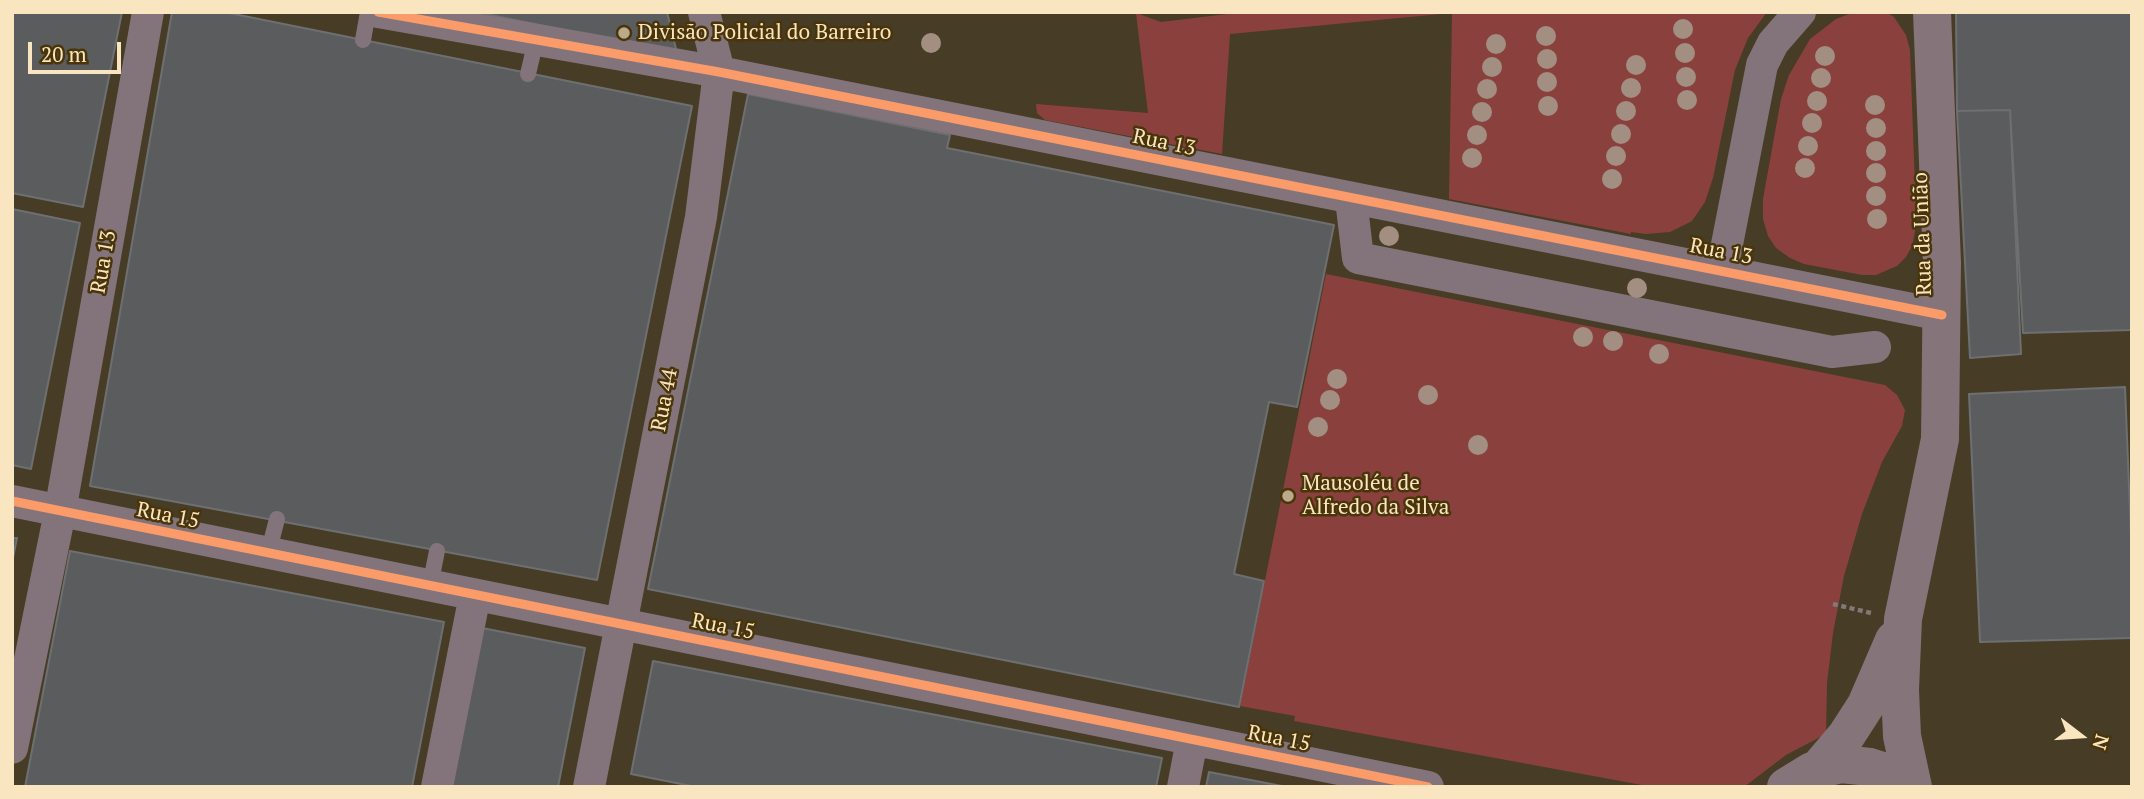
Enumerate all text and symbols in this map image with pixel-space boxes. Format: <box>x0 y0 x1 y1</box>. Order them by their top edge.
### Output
place label: Divisão Policial do Barreiro <box>638 20 891 46</box>
marker: Divisão Policial do Barreiro <box>616 25 632 41</box>
scale bar <box>32 28 124 72</box>
text: 20 m <box>41 40 87 68</box>
street label: Rua 13 <box>1130 124 1198 162</box>
street label: Rua da União <box>1908 172 1938 296</box>
street label: Rua 13 <box>86 229 122 295</box>
street label: Rua 13 <box>1687 234 1755 270</box>
street label: Rua 44 <box>647 366 683 434</box>
place label: Mausoléu de Alfredo da Silva <box>1302 471 1449 521</box>
marker: Mausoléu de Alfredo da Silva <box>1280 488 1296 504</box>
street label: Rua 15 <box>134 498 202 534</box>
street label: Rua 15 <box>689 609 757 645</box>
north arrow <box>2046 701 2116 771</box>
street label: Rua 15 <box>1245 721 1313 757</box>
text: N <box>2088 732 2116 753</box>

